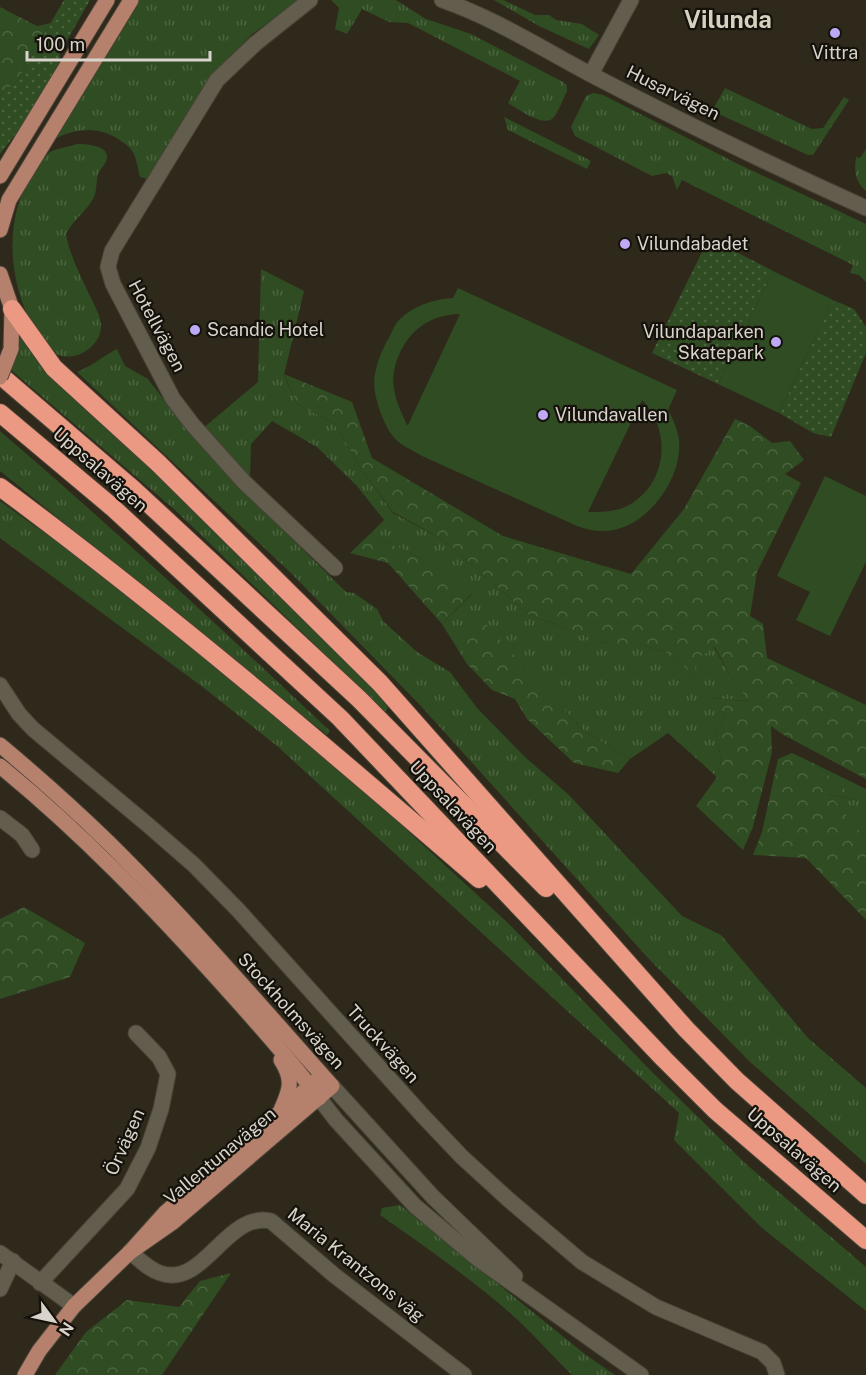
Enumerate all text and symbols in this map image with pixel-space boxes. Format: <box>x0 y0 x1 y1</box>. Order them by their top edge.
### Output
district label: Vilunda <box>684 5 772 33</box>
scale bar <box>27 24 210 62</box>
marker: Vittra <box>828 26 842 40</box>
text: 100 m <box>36 34 85 55</box>
place label: Vittra <box>812 42 858 63</box>
street label: Husarvägen <box>623 61 723 124</box>
place label: Vilundabadet <box>637 233 749 254</box>
marker: Vilundabadet <box>618 237 632 251</box>
street label: Hotellvägen <box>124 276 190 375</box>
place label: Scandic Hotel <box>207 319 324 340</box>
place label: Vilundaparken Skatepark <box>643 321 764 363</box>
marker: Scandic Hotel <box>188 323 202 337</box>
marker: Vilundaparken Skatepark <box>769 335 783 349</box>
place label: Vilundavallen <box>555 404 668 425</box>
marker: Vilundavallen <box>536 408 550 422</box>
street label: Uppsalavägen <box>49 423 152 516</box>
street label: Uppsalavägen <box>405 756 501 857</box>
street label: Stockholmsvägen <box>234 948 349 1073</box>
street label: Truckvägen <box>343 1000 424 1087</box>
street label: Vallentunavägen <box>160 1103 280 1208</box>
street label: Uppsalavägen <box>743 1103 846 1196</box>
street label: Örvägen <box>100 1105 149 1178</box>
street label: Maria Krantzons väg <box>284 1203 429 1326</box>
north arrow <box>24 1291 84 1351</box>
text: N <box>55 1318 78 1339</box>

